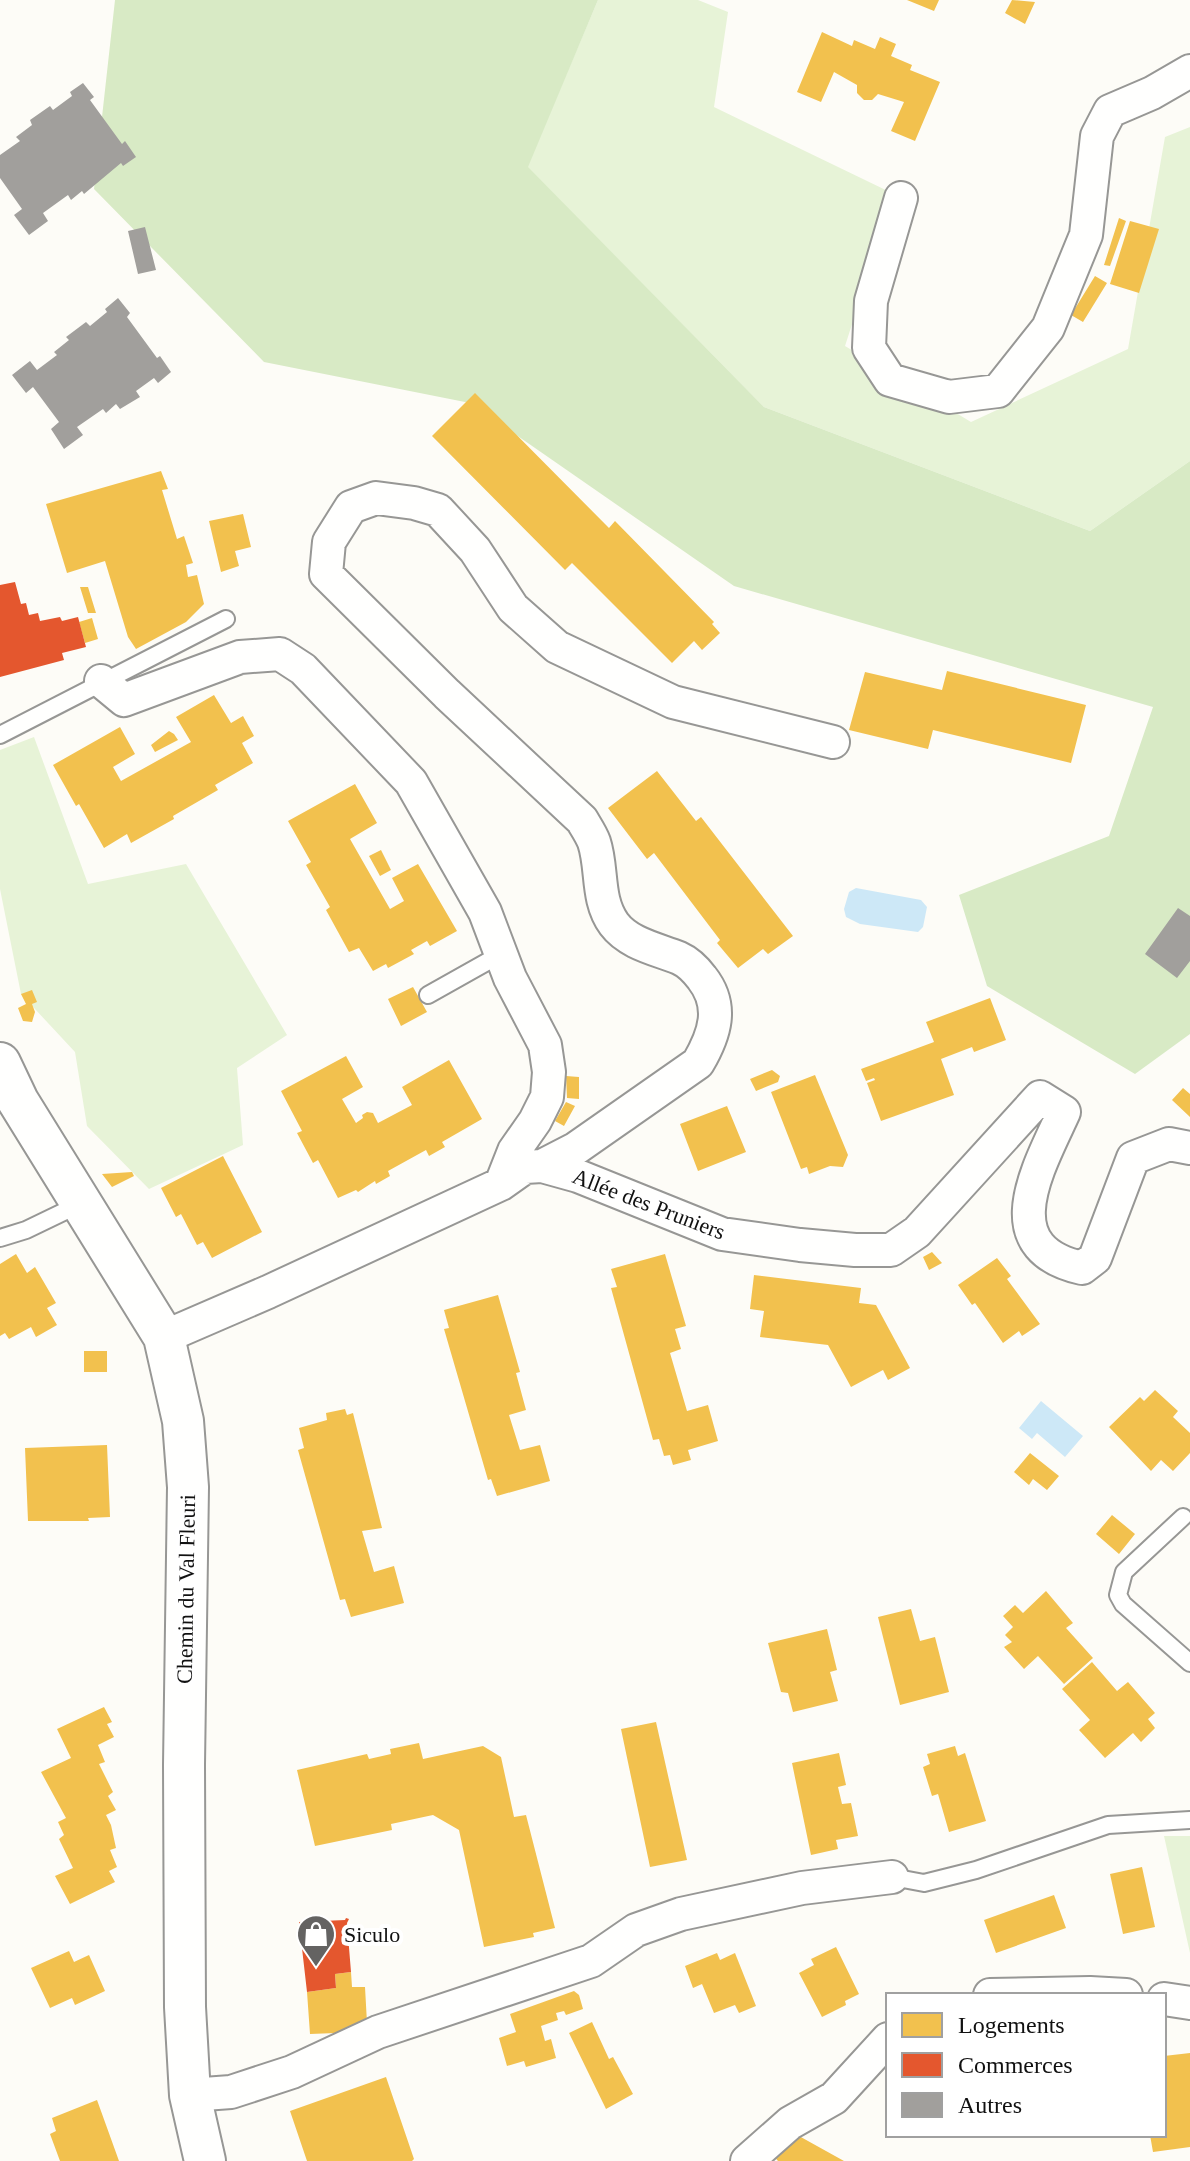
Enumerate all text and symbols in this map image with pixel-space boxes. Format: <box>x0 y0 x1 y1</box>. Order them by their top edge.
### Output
street label: Allée des Pruniers <box>569 1163 729 1245</box>
street label: Chemin du Val Fleuri <box>172 1494 200 1684</box>
shop icon: Siculo <box>295 1913 337 1968</box>
place label: Siculo <box>344 1922 400 1947</box>
legend <box>886 1993 1166 2137</box>
text: Logements <box>958 2012 1065 2038</box>
text: Commerces <box>958 2052 1073 2078</box>
text: Autres <box>958 2092 1022 2118</box>

